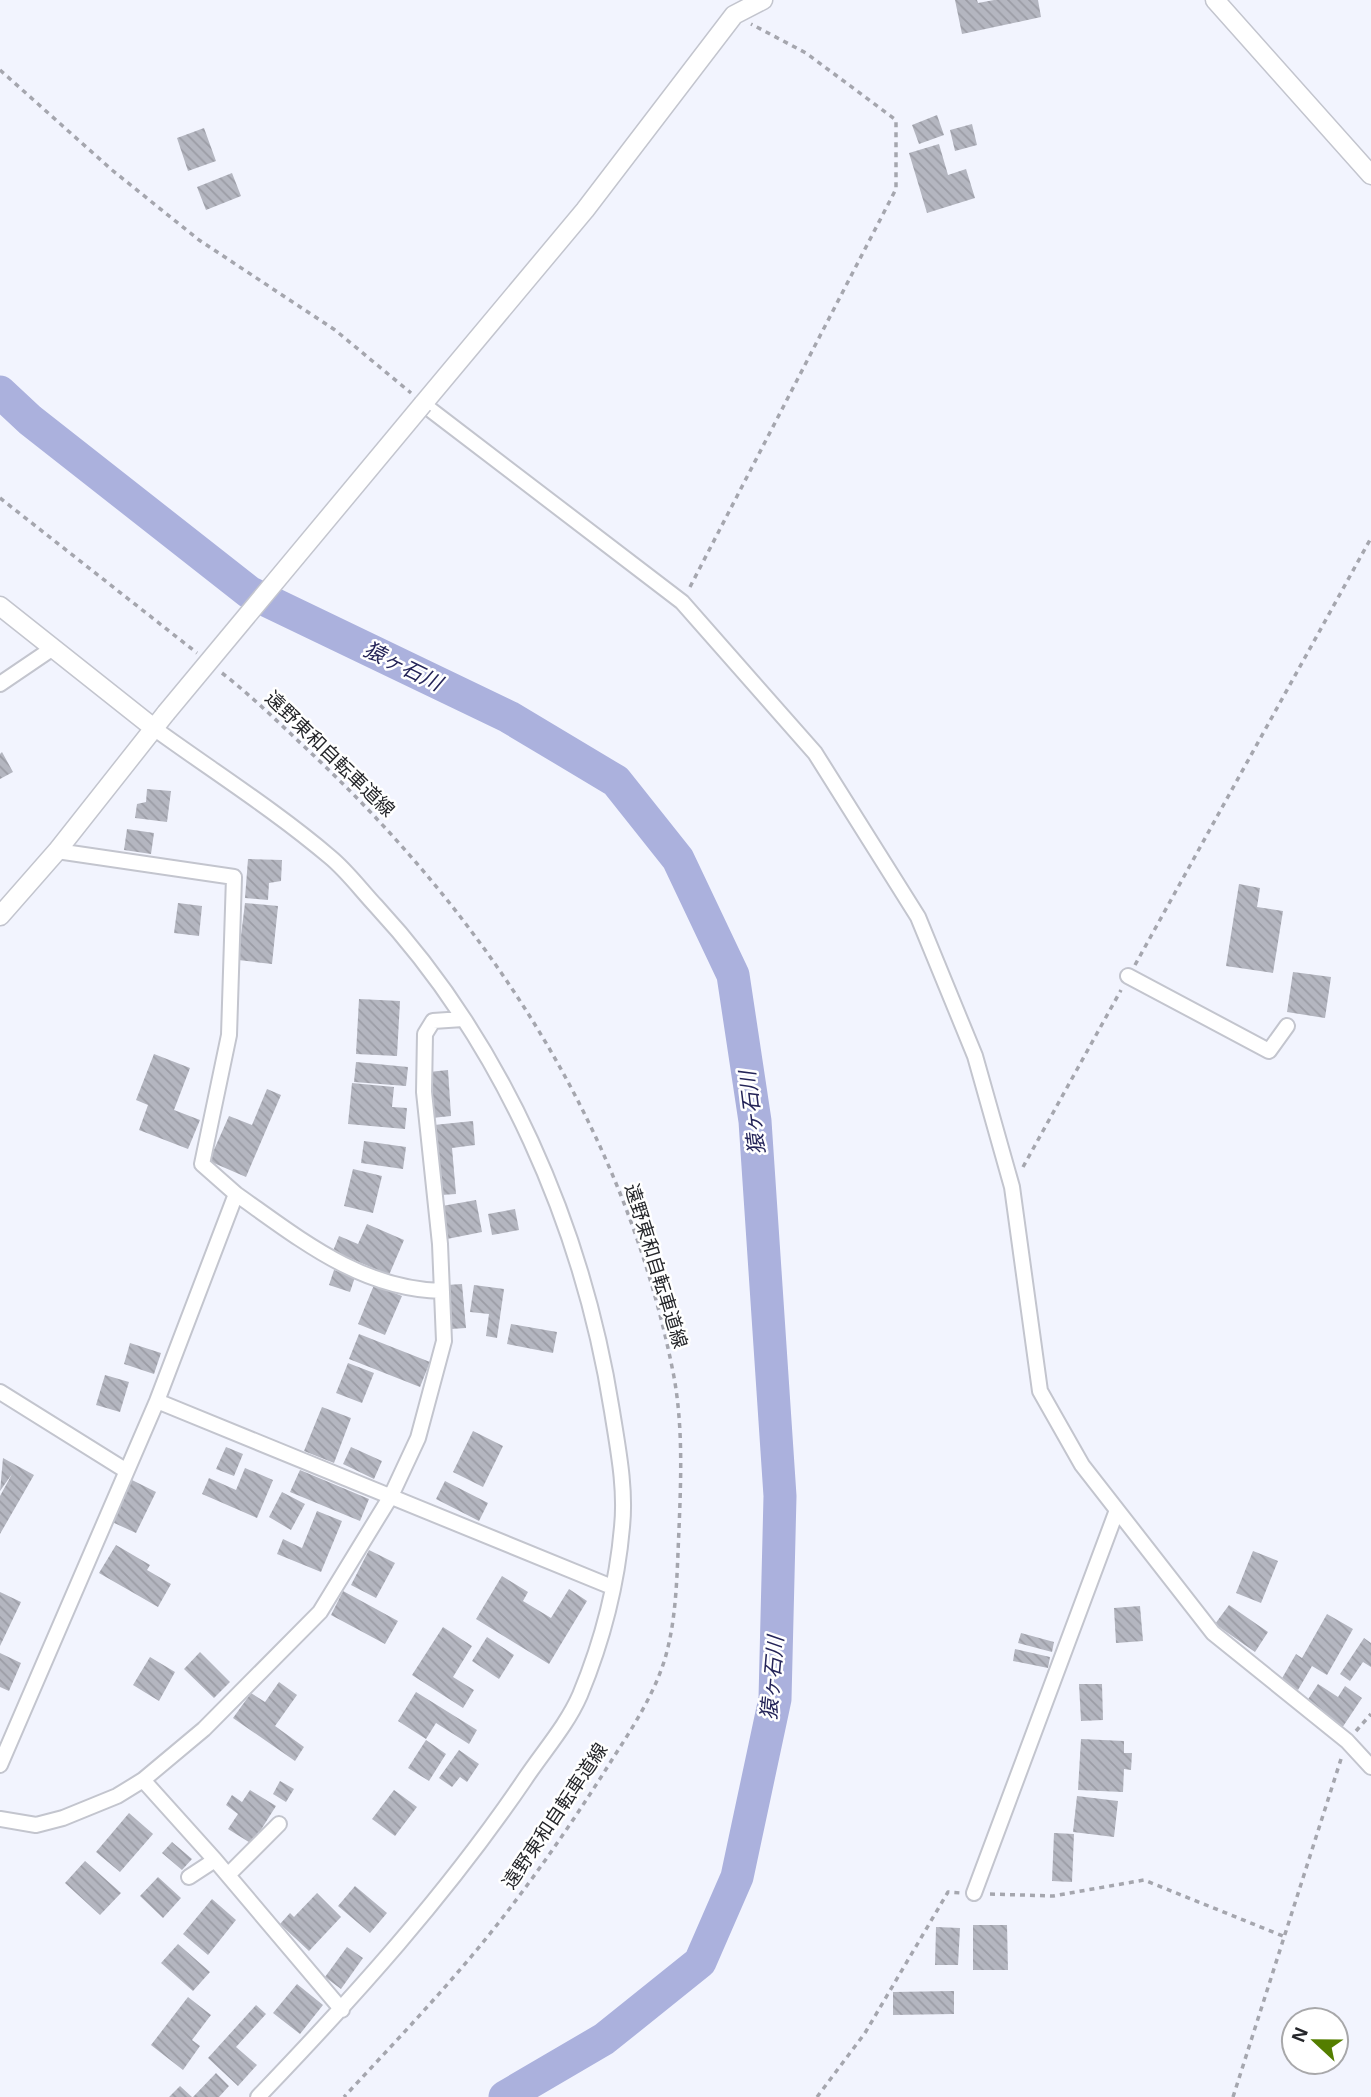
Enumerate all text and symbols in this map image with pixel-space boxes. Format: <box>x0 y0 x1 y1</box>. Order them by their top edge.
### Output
water label: 猿ヶ石川 <box>360 637 448 696</box>
street label: 遠野東和自転車道線 <box>261 687 399 821</box>
water label: 猿ヶ石川 <box>735 1068 769 1156</box>
street label: 遠野東和自転車道線 <box>621 1181 691 1351</box>
water label: 猿ヶ石川 <box>757 1633 787 1721</box>
street label: 遠野東和自転車道線 <box>498 1739 612 1893</box>
north arrow <box>1280 2006 1350 2076</box>
text: N <box>1287 2025 1312 2045</box>

